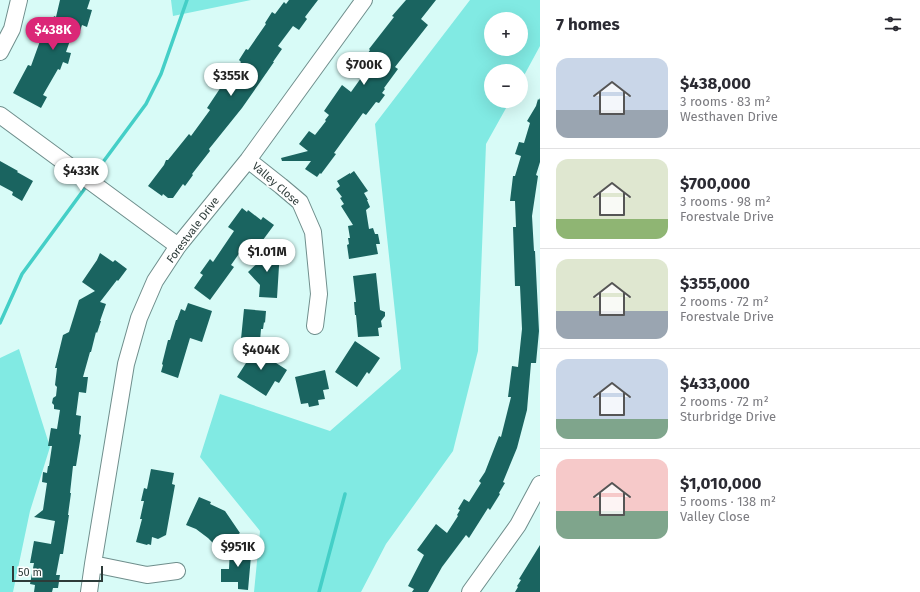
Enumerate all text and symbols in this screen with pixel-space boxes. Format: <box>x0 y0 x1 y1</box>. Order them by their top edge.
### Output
map controls <box>484 12 528 108</box>
button: + <box>484 12 528 56</box>
icon: filters <box>882 13 904 35</box>
text: 7 homes <box>556 14 620 35</box>
pin: $438K <box>25 17 81 51</box>
text: $438K <box>35 22 71 37</box>
pin: $700K <box>336 52 392 86</box>
text: $700K <box>346 57 382 72</box>
pin: $355K <box>203 63 259 97</box>
button: − <box>484 64 528 108</box>
text: $355K <box>213 68 249 83</box>
text: $438,000 <box>680 73 751 94</box>
icon: home <box>588 74 636 122</box>
text: 3 rooms · 83 m² <box>680 94 770 109</box>
text: Westhaven Drive <box>680 109 778 124</box>
pin: $433K <box>53 158 109 192</box>
street label: Valley Close <box>249 160 303 208</box>
text: $433K <box>63 163 99 178</box>
text: $700,000 <box>680 173 750 194</box>
icon: home <box>588 175 636 223</box>
street label: Forestvale Drive <box>164 194 222 266</box>
text: 3 rooms · 98 m² <box>680 194 771 209</box>
text: Forestvale Drive <box>680 209 774 224</box>
pin: $1.01M <box>234 239 300 273</box>
text: $1.01M <box>247 244 287 259</box>
text: $355,000 <box>680 273 750 294</box>
icon: home <box>588 275 636 323</box>
text: 2 rooms · 72 m² <box>680 294 769 309</box>
text: Forestvale Drive <box>680 309 774 324</box>
pin: $404K <box>233 337 289 371</box>
text: $404K <box>242 342 280 357</box>
text: $433,000 <box>680 373 750 394</box>
icon: home <box>588 375 636 423</box>
text: 2 rooms · 72 m² <box>680 394 769 409</box>
text: Sturbridge Drive <box>680 409 776 424</box>
text: $1,010,000 <box>680 473 762 494</box>
icon: home <box>588 475 636 523</box>
text: 5 rooms · 138 m² <box>680 494 776 509</box>
text: Valley Close <box>680 509 750 524</box>
pin: $951K <box>210 534 266 568</box>
text: $951K <box>221 539 255 554</box>
scale bar <box>12 564 103 583</box>
text: 50 m <box>18 566 42 579</box>

